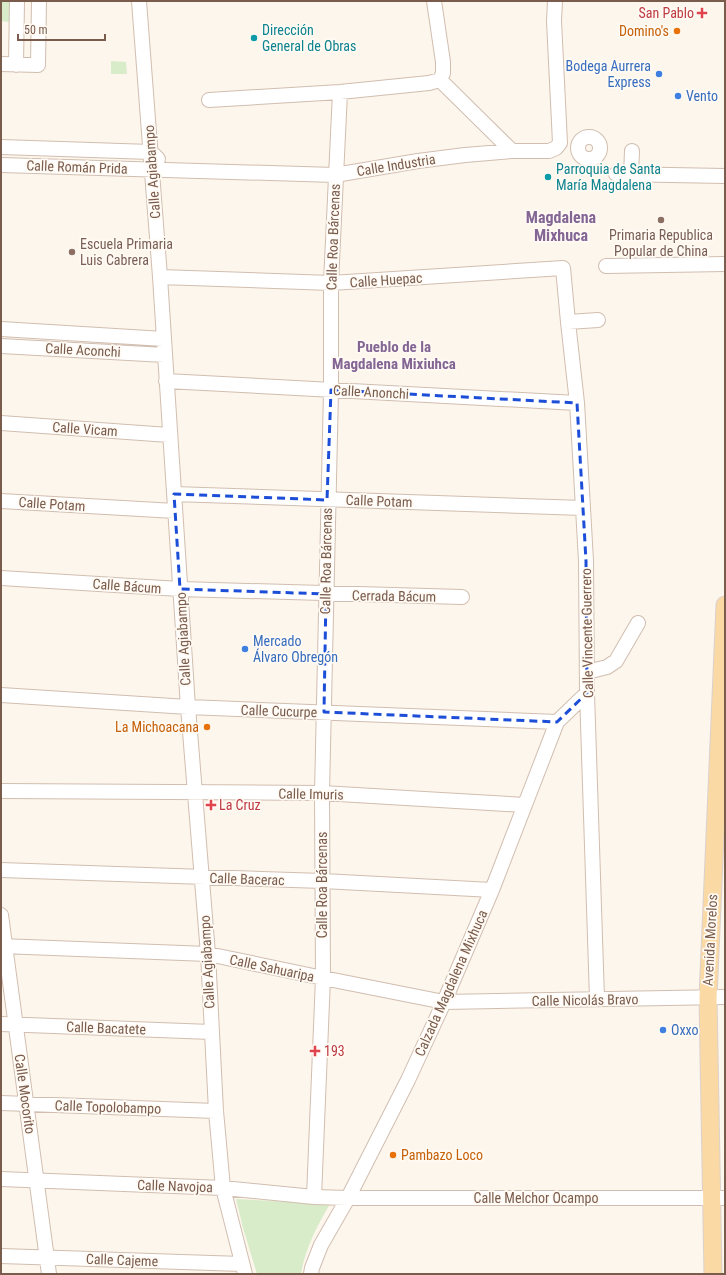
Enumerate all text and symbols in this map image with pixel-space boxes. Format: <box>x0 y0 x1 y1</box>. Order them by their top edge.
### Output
place label: San Pablo <box>639 5 694 21</box>
marker: San Pablo <box>697 8 707 18</box>
scale bar <box>18 16 105 42</box>
place label: Dirección General de Obras <box>262 22 356 54</box>
text: 50 m <box>24 23 48 37</box>
place label: Domino's <box>619 23 669 39</box>
marker: Domino's <box>672 26 682 36</box>
marker: Dirección General de Obras <box>249 33 259 43</box>
place label: Bodega Aurrera Express <box>566 58 651 90</box>
marker: Bodega Aurrera Express <box>654 69 664 79</box>
place label: Vento <box>686 88 718 104</box>
marker: Vento <box>673 91 683 101</box>
street label: Calle Agiabampo <box>141 125 163 219</box>
street label: Calle Industria <box>355 151 437 179</box>
street label: Calle Román Prida <box>26 157 128 177</box>
place label: Parroquia de Santa María Magdalena <box>556 161 661 193</box>
marker: Parroquia de Santa María Magdalena <box>543 172 553 182</box>
street label: Calle Roa Bárcenas <box>323 183 343 291</box>
district label: Magdalena Mixhuca <box>526 208 597 245</box>
marker: Primaria Republica Popular de China <box>656 215 666 225</box>
place label: Primaria Republica Popular de China <box>609 227 713 259</box>
place label: Escuela Primaria Luis Cabrera <box>80 236 173 268</box>
marker: Escuela Primaria Luis Cabrera <box>67 247 77 257</box>
street label: Calle Huepac <box>349 269 423 291</box>
district label: Pueblo de la Magdalena Mixiuhca <box>332 338 456 373</box>
street label: Calle Aconchi <box>45 340 121 360</box>
street label: Calle Anonchi <box>333 382 409 402</box>
street label: Calle Vicam <box>52 419 118 439</box>
street label: Calle Potam <box>345 492 413 510</box>
street label: Calle Potam <box>18 494 86 514</box>
street label: Calle Roa Bárcenas <box>317 508 335 614</box>
street label: Calle Vincente Guerrero <box>578 568 596 698</box>
street label: Calle Bácum <box>92 576 162 596</box>
street label: Cerrada Bácum <box>352 587 436 605</box>
street label: Calle Agiabampo <box>173 592 193 686</box>
place label: Mercado Álvaro Obregón <box>253 633 338 665</box>
marker: Mercado Álvaro Obregón <box>240 644 250 654</box>
street label: Calle Cucurpe <box>240 702 318 720</box>
place label: La Michoacana <box>115 719 199 735</box>
marker: La Michoacana <box>202 722 212 732</box>
street label: Calle Imuris <box>278 785 344 803</box>
place label: La Cruz <box>219 797 261 813</box>
marker: La Cruz <box>206 800 216 810</box>
street label: Calle Roa Bárcenas <box>314 832 330 938</box>
street label: Calle Bacerac <box>209 870 285 888</box>
street label: Avenida Morelos <box>700 894 720 986</box>
street label: Calzada Magdalena Mixhuca <box>411 907 491 1059</box>
street label: Calle Agiabampo <box>197 915 217 1009</box>
street label: Calle Sahuaripa <box>228 951 316 985</box>
street label: Calle Nicolás Bravo <box>531 991 639 1009</box>
street label: Calle Bacatete <box>66 1019 147 1037</box>
place label: Oxxo <box>671 1022 699 1038</box>
marker: Oxxo <box>658 1025 668 1035</box>
place label: 193 <box>324 1043 345 1059</box>
marker: 193 <box>309 1045 321 1057</box>
street label: Calle Mocorito <box>11 1053 39 1135</box>
street label: Calle Topolobampo <box>55 1097 161 1117</box>
place label: Pambazo Loco <box>401 1147 483 1163</box>
marker: Pambazo Loco <box>388 1150 398 1160</box>
street label: Calle Navojoa <box>137 1177 213 1195</box>
street label: Calle Melchor Ocampo <box>474 1190 599 1206</box>
street label: Calle Cajeme <box>86 1251 159 1269</box>

